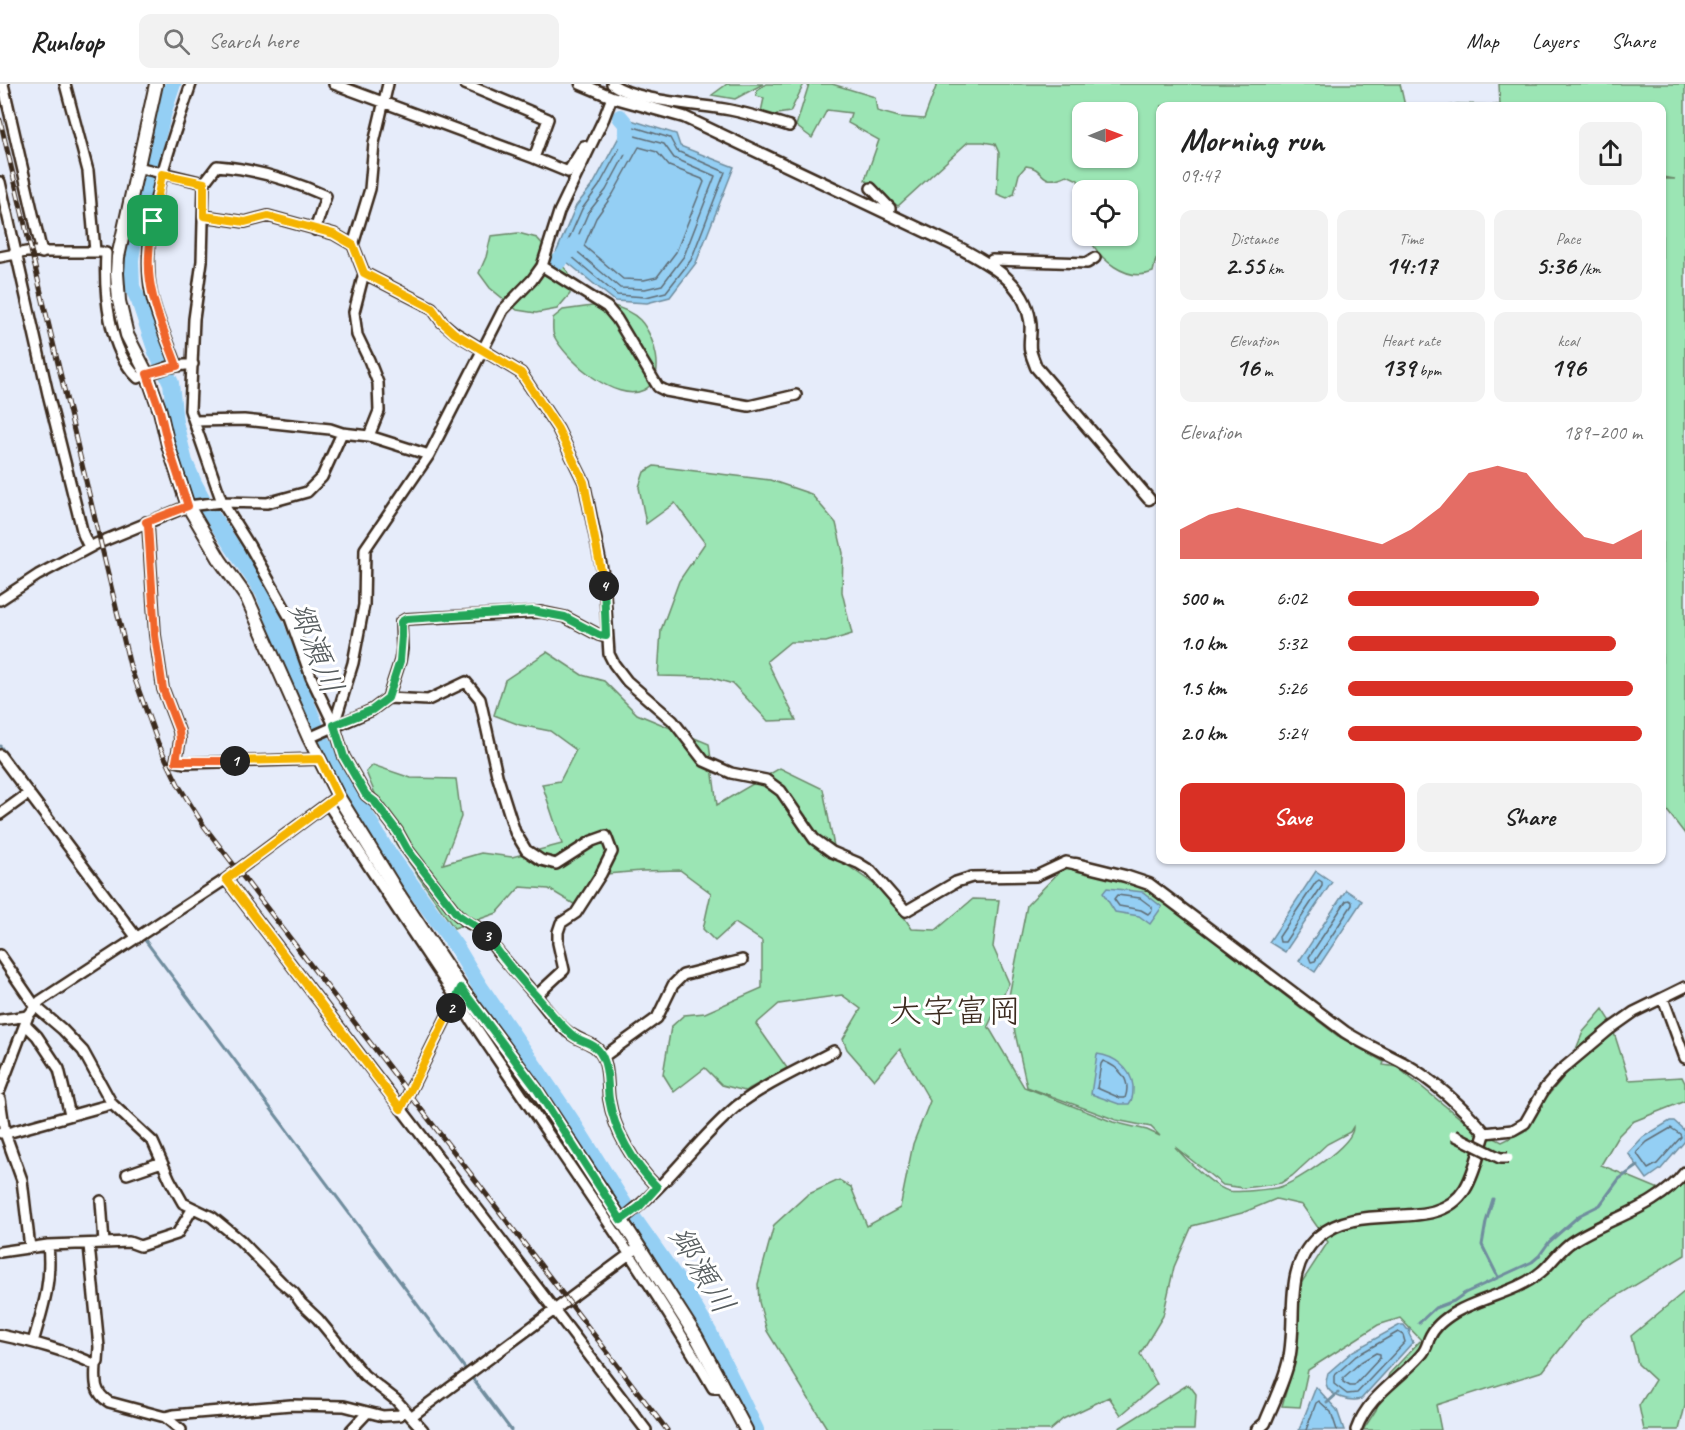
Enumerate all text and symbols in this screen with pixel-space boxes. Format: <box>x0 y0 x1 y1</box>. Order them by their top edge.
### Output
search box <box>139 14 559 68</box>
text: Runloop <box>30 24 103 59</box>
icon: search <box>160 25 193 58</box>
text: Search here <box>208 27 298 55</box>
text: Map <box>1466 28 1499 54</box>
text: Layers <box>1532 28 1578 54</box>
text: Share <box>1611 28 1655 54</box>
north arrow <box>1072 102 1138 168</box>
map controls <box>1072 102 1138 246</box>
text: Morning run <box>1180 119 1324 161</box>
button: share <box>1579 122 1642 185</box>
text: 09:47 <box>1180 163 1220 188</box>
button: locate <box>1072 180 1138 246</box>
pin <box>127 195 178 246</box>
icon: arrive <box>136 204 169 237</box>
text: Distance <box>1230 229 1278 249</box>
text: Time <box>1399 229 1423 249</box>
text: Pace <box>1556 229 1580 249</box>
text: 2.55 <box>1225 249 1264 282</box>
text: 14:17 <box>1385 249 1437 282</box>
text: 5:36 <box>1535 249 1576 282</box>
text: km <box>1264 259 1283 279</box>
text: /km <box>1576 259 1601 279</box>
text: Elevation <box>1229 331 1279 351</box>
text: Heart rate <box>1382 331 1440 351</box>
text: kcal <box>1557 331 1579 351</box>
text: 16 <box>1236 351 1260 384</box>
text: 139 <box>1381 351 1415 384</box>
text: 196 <box>1550 351 1586 384</box>
text: m <box>1260 361 1272 381</box>
text: bpm <box>1415 361 1441 381</box>
text: Elevation <box>1180 420 1242 445</box>
text: 189–200 m <box>1563 420 1642 445</box>
pin: 4 <box>589 571 619 601</box>
text: 4 <box>600 576 608 596</box>
text: 500 m <box>1180 586 1223 611</box>
text: 6:02 <box>1276 586 1307 611</box>
water label: 郷瀬川 <box>279 596 353 700</box>
text: 1.0 km <box>1180 631 1227 656</box>
text: 5:32 <box>1276 631 1307 656</box>
text: 1.5 km <box>1180 676 1226 701</box>
text: 5:26 <box>1276 676 1307 701</box>
text: 2.0 km <box>1180 721 1227 746</box>
text: 5:24 <box>1276 721 1307 746</box>
pin: 1 <box>220 746 250 776</box>
text: 1 <box>231 751 239 771</box>
button: Save <box>1180 783 1405 852</box>
button: Share <box>1417 783 1642 852</box>
pin: 3 <box>472 921 502 951</box>
text: 3 <box>483 926 491 946</box>
district label: 大字富岡 <box>889 990 1021 1032</box>
pin: 2 <box>436 993 466 1023</box>
text: 2 <box>447 998 455 1018</box>
water label: 郷瀬川 <box>660 1218 744 1322</box>

